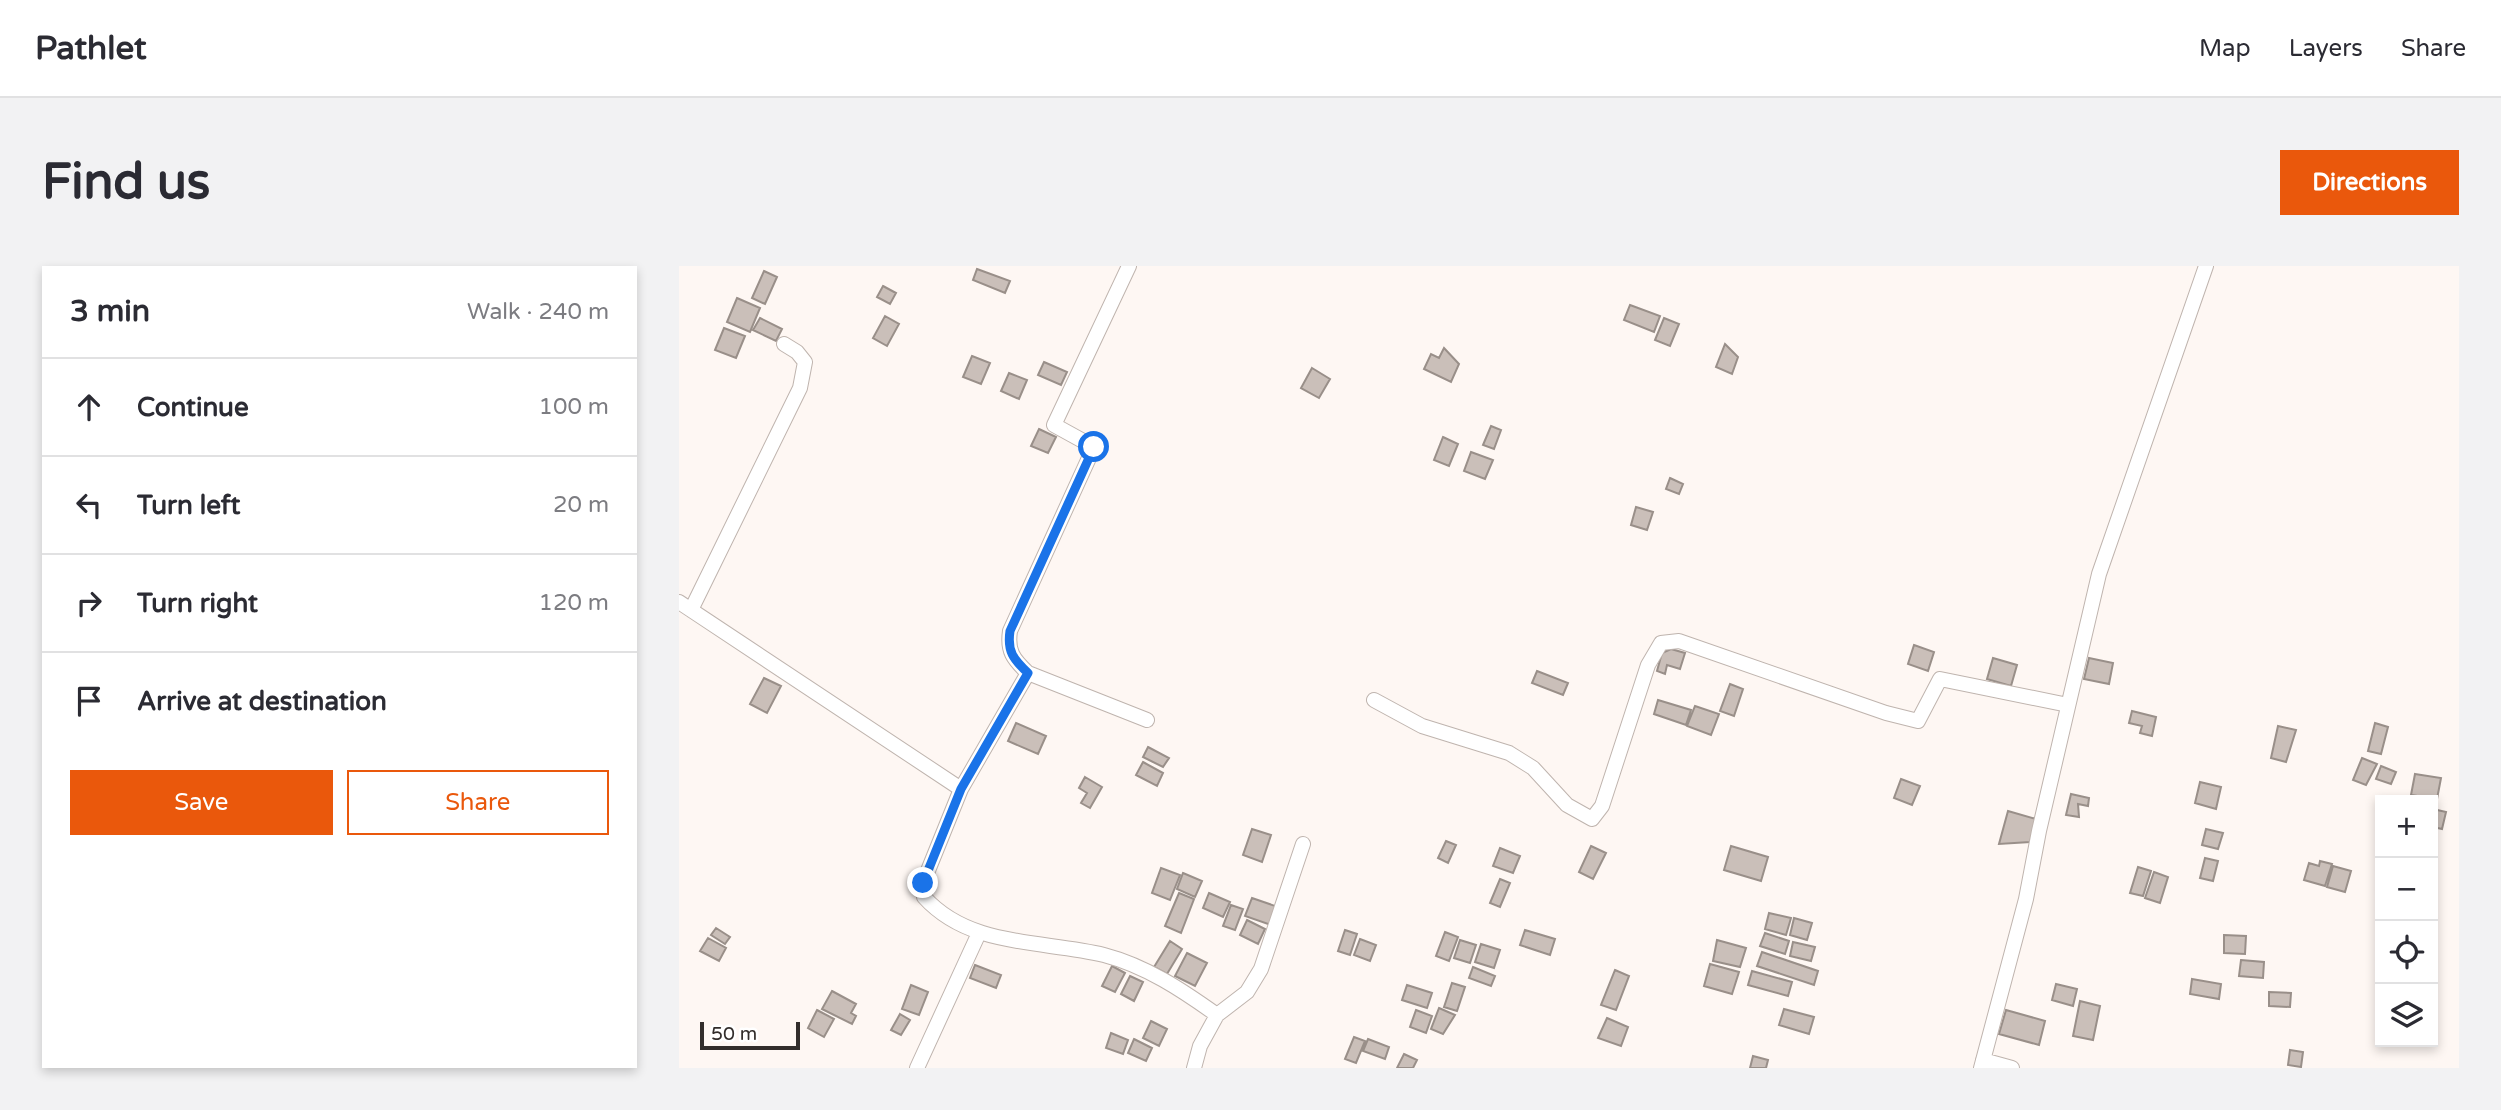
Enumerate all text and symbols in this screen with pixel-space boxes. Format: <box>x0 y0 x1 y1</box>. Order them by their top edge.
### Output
text: Pathlet <box>35 29 147 68</box>
text: Map <box>2199 34 2251 63</box>
text: Layers <box>2289 34 2363 63</box>
text: Share <box>2401 34 2466 63</box>
button: Directions <box>2280 150 2459 215</box>
text: Find us <box>42 153 210 212</box>
text: 3 min <box>70 293 150 330</box>
text: Walk · 240 m <box>467 298 609 326</box>
icon: ahead <box>70 388 108 426</box>
text: Continue <box>137 392 249 423</box>
text: 100 m <box>539 393 609 421</box>
route start <box>1078 431 1109 462</box>
icon: left <box>70 486 108 524</box>
text: Turn left <box>137 490 240 521</box>
text: 20 m <box>553 491 609 519</box>
icon: right <box>70 584 108 622</box>
text: Turn right <box>137 588 258 619</box>
text: 120 m <box>539 589 609 617</box>
icon: arrive <box>70 682 108 720</box>
text: Arrive at destination <box>137 686 387 717</box>
button: Save <box>70 770 333 835</box>
button: Share <box>347 770 609 835</box>
map controls <box>2375 795 2438 1047</box>
button: + <box>2375 795 2438 858</box>
button: − <box>2375 858 2438 921</box>
route end <box>907 867 938 898</box>
button: locate <box>2375 921 2438 984</box>
button: layers <box>2375 984 2438 1047</box>
scale bar <box>700 1019 800 1051</box>
text: 50 m <box>711 1023 757 1045</box>

